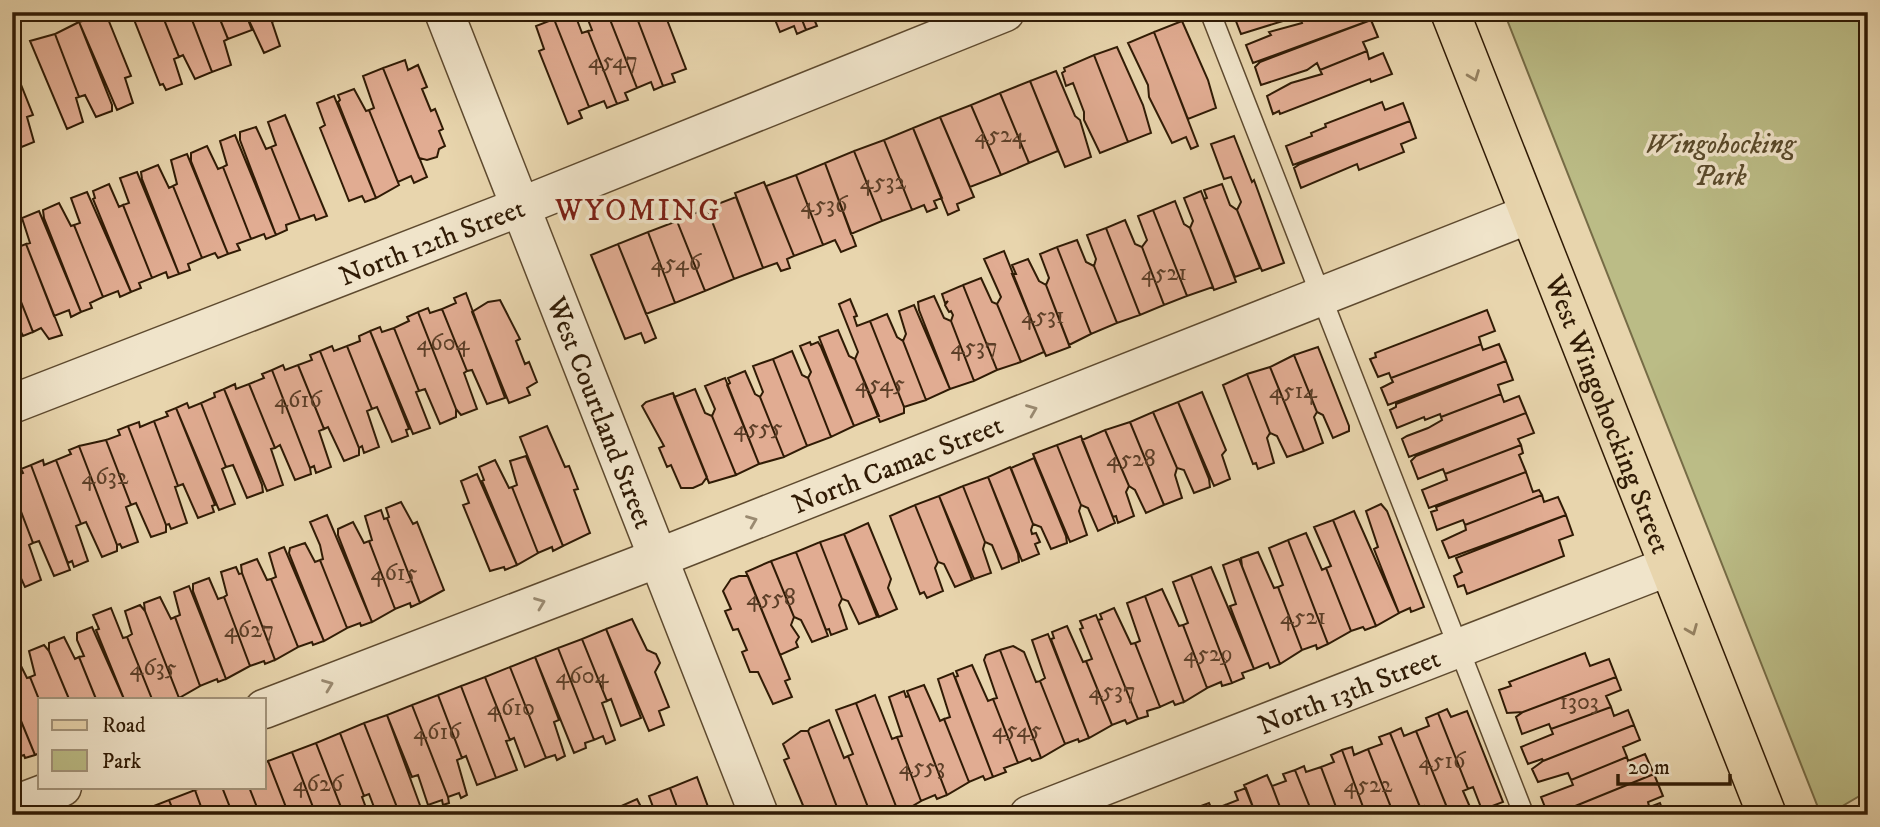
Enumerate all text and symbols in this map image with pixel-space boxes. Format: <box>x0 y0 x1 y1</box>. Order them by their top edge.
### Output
house number: 4547 <box>588 46 638 76</box>
one-way arrow <box>1466 69 1480 82</box>
house number: 4524 <box>974 120 1027 150</box>
park label: Wingohocking Park <box>1645 127 1797 194</box>
house number: 4532 <box>860 167 906 197</box>
house number: 4536 <box>800 190 849 220</box>
street label: North 12th Street <box>334 191 530 294</box>
district label: WYOMING <box>554 193 721 230</box>
house number: 4546 <box>651 248 703 278</box>
house number: 4521 <box>1141 258 1187 288</box>
street label: West Wingohocking Street <box>1536 269 1678 559</box>
street label: West Courtland Street <box>538 291 661 534</box>
house number: 4531 <box>1021 301 1065 331</box>
house number: 4604 <box>417 328 471 358</box>
house number: 4537 <box>950 332 998 362</box>
house number: 4545 <box>855 369 905 399</box>
house number: 4514 <box>1269 376 1318 406</box>
house number: 4616 <box>274 385 323 415</box>
one-way arrow <box>1026 405 1038 419</box>
street label: North Camac Street <box>787 408 1008 522</box>
house number: 4555 <box>733 413 783 443</box>
house number: 4528 <box>1106 444 1156 474</box>
house number: 4632 <box>81 462 129 492</box>
one-way arrow <box>746 515 758 529</box>
house number: 4615 <box>371 558 417 588</box>
house number: 4558 <box>746 583 796 613</box>
one-way arrow <box>534 598 546 612</box>
house number: 4521 <box>1280 602 1326 632</box>
house number: 4627 <box>224 615 274 645</box>
one-way arrow <box>1684 623 1698 635</box>
house number: 4529 <box>1183 639 1233 669</box>
street label: North 13th Street <box>1253 641 1445 743</box>
house number: 4635 <box>129 653 177 683</box>
house number: 4604 <box>556 661 610 691</box>
house number: 4537 <box>1088 676 1136 706</box>
one-way arrow <box>321 679 333 693</box>
house number: 1303 <box>1559 687 1599 717</box>
house number: 4610 <box>487 693 535 723</box>
legend <box>38 698 266 788</box>
text: Road <box>102 713 146 739</box>
house number: 4545 <box>992 715 1042 745</box>
house number: 4616 <box>413 717 462 747</box>
scale bar <box>1618 743 1730 787</box>
house number: 4516 <box>1419 746 1467 776</box>
text: Park <box>102 749 142 775</box>
house number: 4553 <box>899 752 945 782</box>
text: 20 m <box>1628 755 1670 781</box>
house number: 4626 <box>293 769 345 799</box>
house number: 4522 <box>1343 770 1393 800</box>

